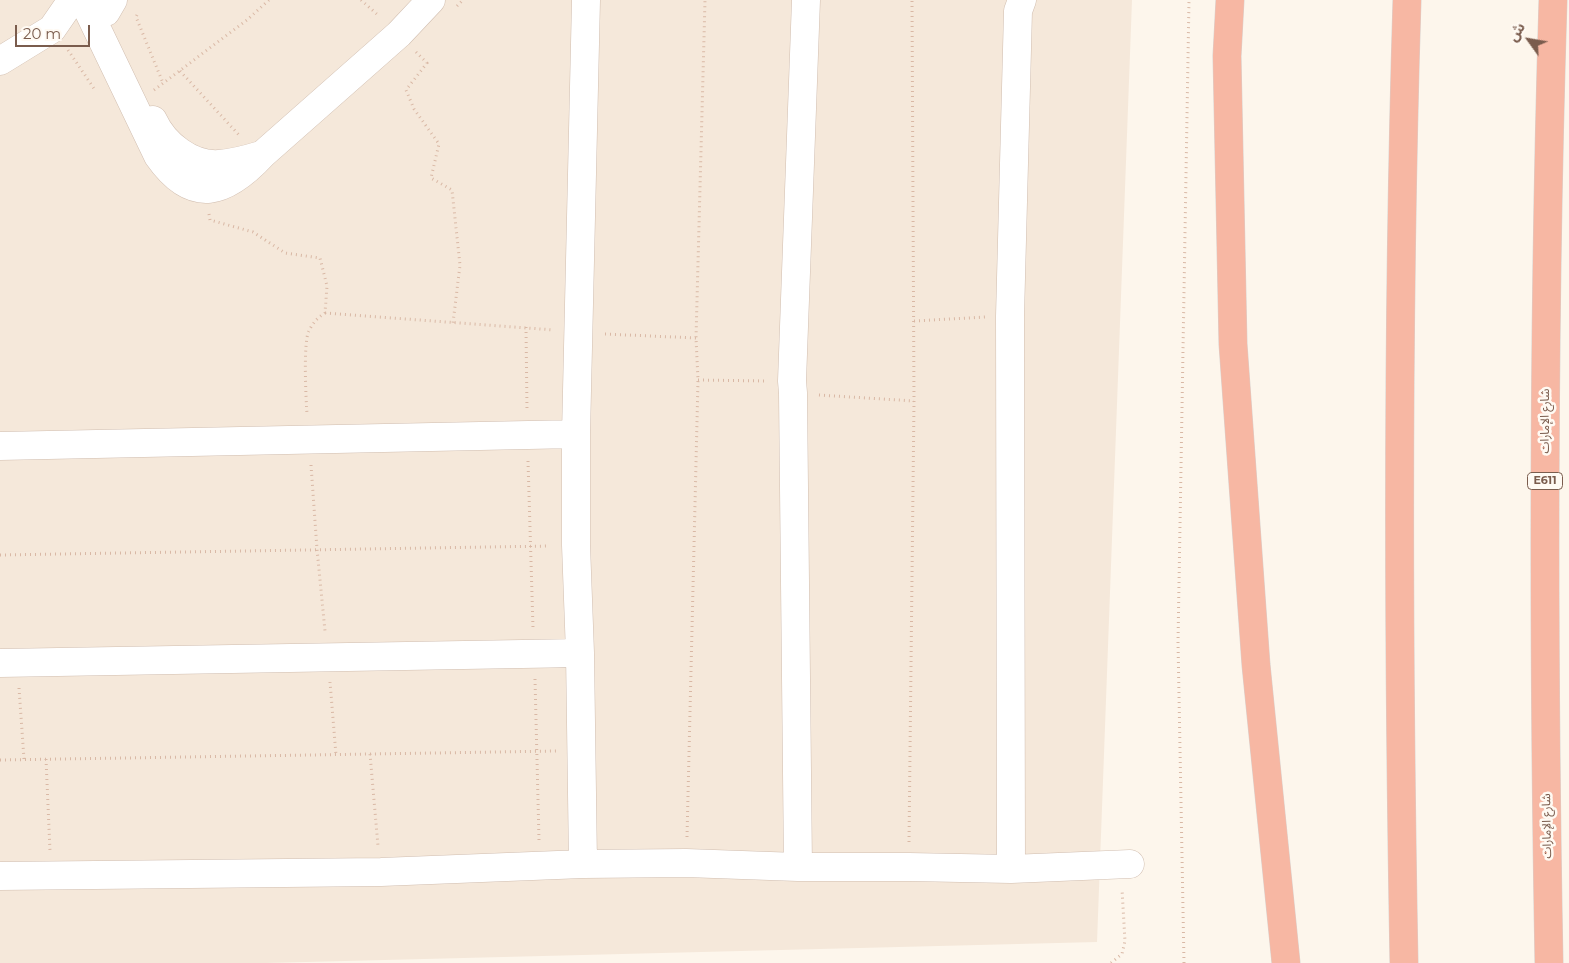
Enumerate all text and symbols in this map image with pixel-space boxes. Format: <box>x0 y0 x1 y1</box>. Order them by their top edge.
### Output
scale bar <box>18 15 92 47</box>
north arrow <box>1504 15 1554 65</box>
text: ش <box>1504 19 1529 45</box>
text: 20 m <box>23 24 61 43</box>
street label: شارع الإمارات <box>1538 388 1552 454</box>
road number: E611 <box>1528 472 1562 490</box>
street label: شارع الإمارات <box>1539 793 1555 859</box>

